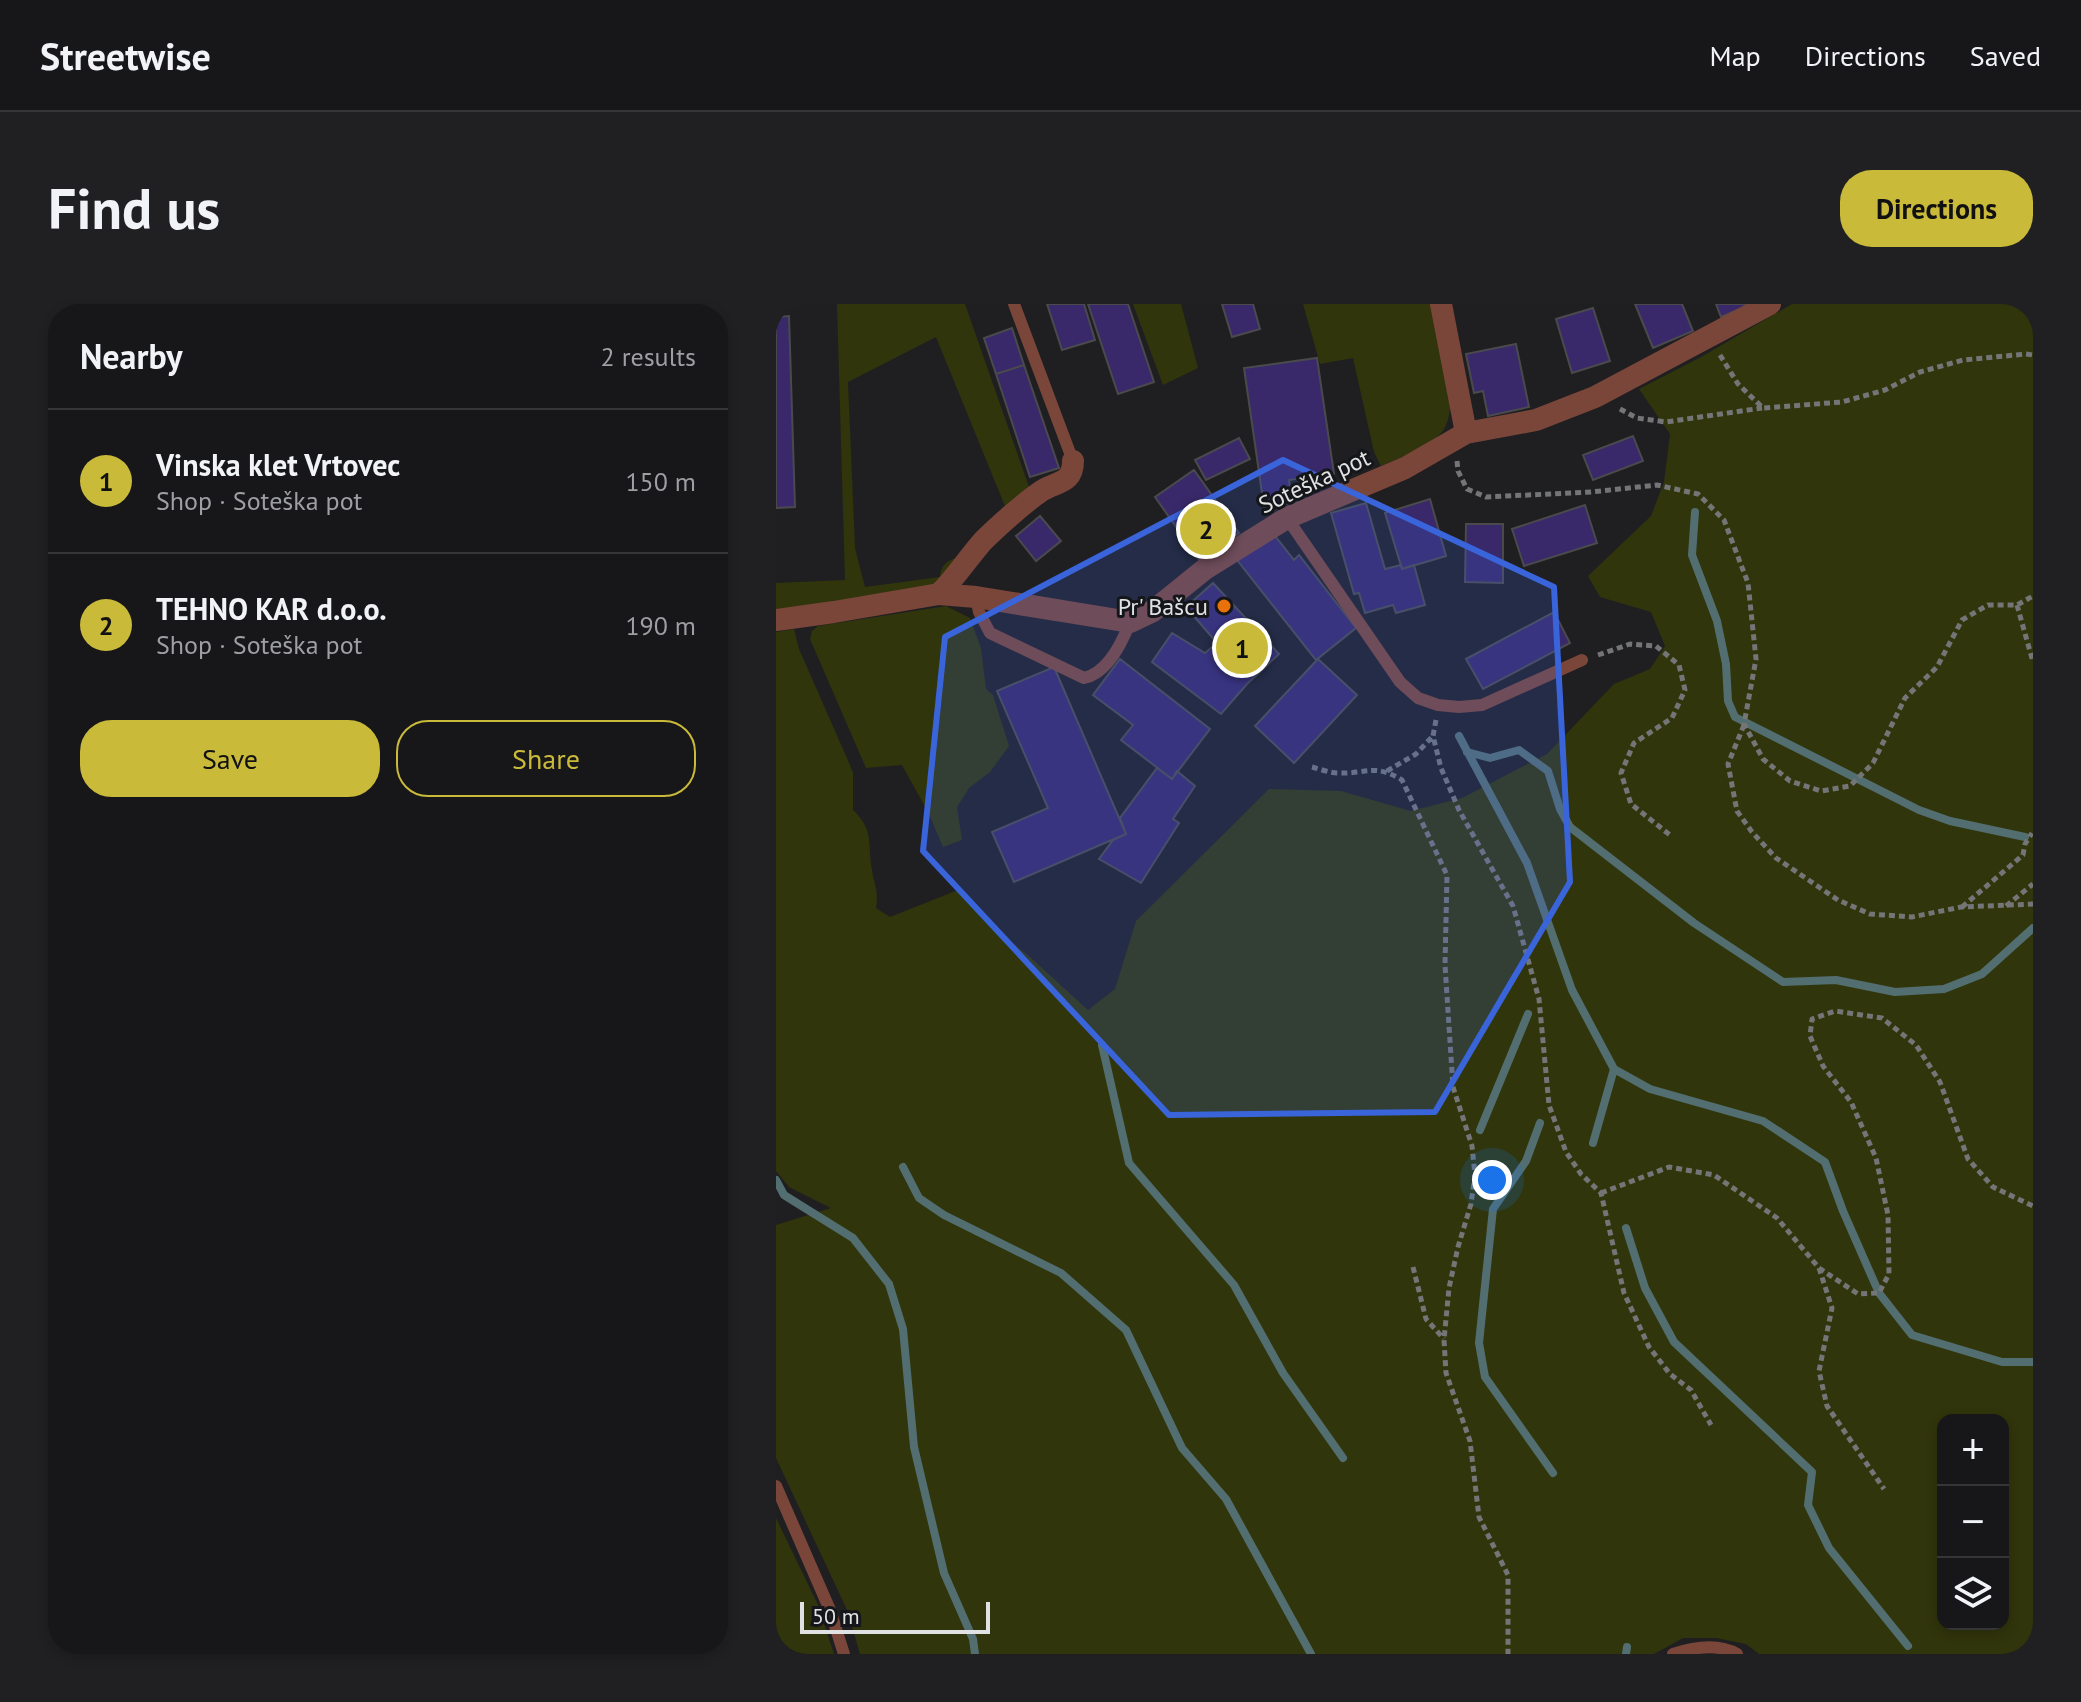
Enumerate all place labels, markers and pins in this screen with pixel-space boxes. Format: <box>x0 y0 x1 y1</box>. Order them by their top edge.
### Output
pin: 2 <box>1180 499 1232 559</box>
place label: Pr' Bašcu <box>1118 591 1208 622</box>
marker: Pr' Bašcu <box>1215 597 1233 615</box>
pin: 1 <box>1216 618 1268 678</box>

